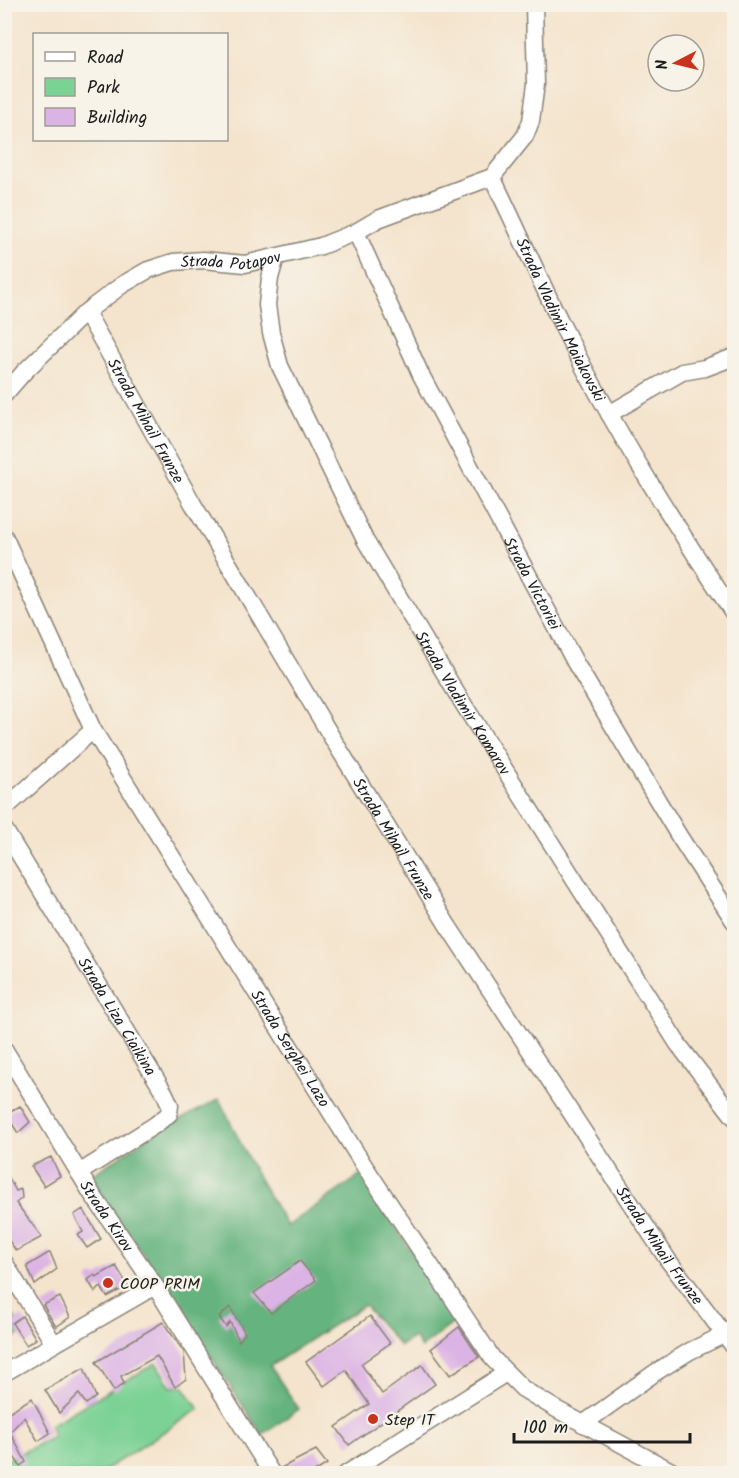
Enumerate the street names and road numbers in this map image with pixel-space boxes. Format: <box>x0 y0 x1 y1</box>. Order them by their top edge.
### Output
street label: Strada Vladimir Maiakovski <box>508 234 612 408</box>
street label: Strada Potapov <box>180 245 284 278</box>
street label: Strada Mihail Frunze <box>100 354 190 488</box>
street label: Strada Victoriei <box>496 533 567 636</box>
street label: Strada Vladimir Komarov <box>408 626 516 781</box>
street label: Strada Mihail Frunze <box>345 773 440 905</box>
street label: Strada Liza Ciaikina <box>71 953 162 1081</box>
street label: Strada Serghei Lazo <box>243 985 336 1113</box>
street label: Strada Kirov <box>72 1176 139 1258</box>
street label: Strada Mihail Frunze <box>608 1181 709 1311</box>

